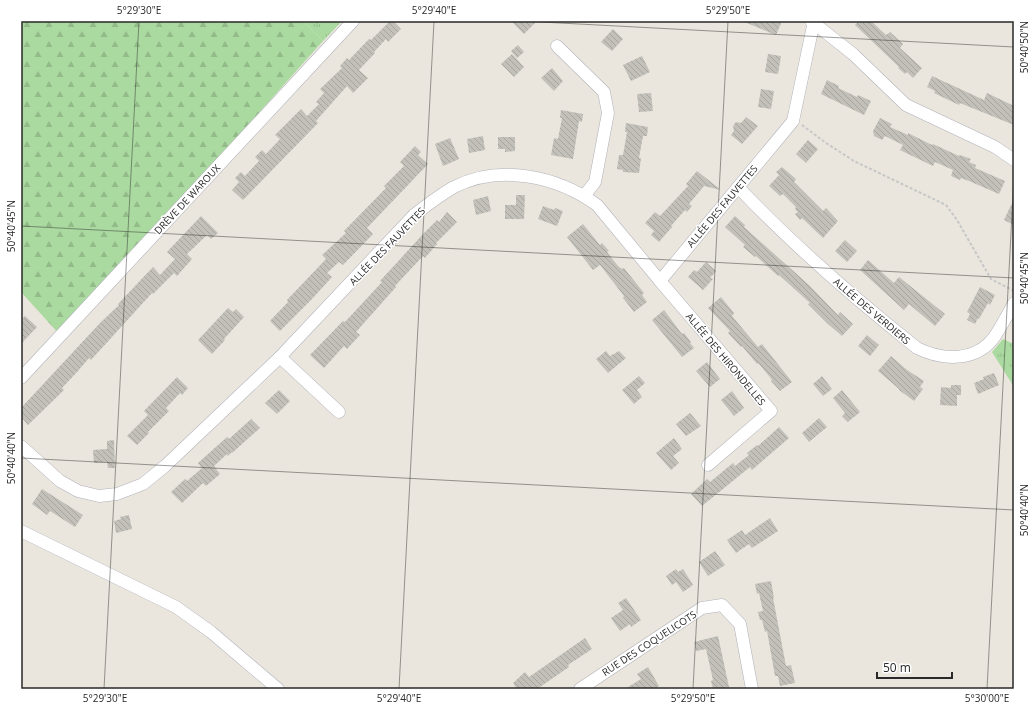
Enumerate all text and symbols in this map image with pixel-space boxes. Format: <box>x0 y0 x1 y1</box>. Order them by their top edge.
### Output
text: 5°29'30"E <box>117 3 161 17</box>
text: 5°29'40"E <box>412 3 456 17</box>
text: 5°29'50"E <box>706 3 750 17</box>
text: 50°40'50"N <box>1017 21 1031 73</box>
street label: DRÈVE DE WAROUX <box>151 161 223 237</box>
street label: ALLÉE DES FAUVETTES <box>683 162 761 250</box>
text: 50°40'45"N <box>4 200 18 252</box>
street label: ALLÉE DES FAUVETTES <box>346 204 428 288</box>
text: 50°40'45"N <box>1017 252 1031 304</box>
street label: ALLÉE DES VERDIERS <box>831 275 913 347</box>
street label: ALLÉE DES HIRONDELLES <box>683 310 769 408</box>
text: 50°40'40"N <box>4 432 18 484</box>
text: 50°40'40"N <box>1017 484 1031 536</box>
street label: RUE DES COQUELICOTS <box>599 607 699 679</box>
scale bar <box>877 654 952 680</box>
text: 50 m <box>883 659 911 676</box>
text: 5°29'30"E <box>83 691 127 705</box>
text: 5°29'40"E <box>377 691 421 705</box>
text: 5°29'50"E <box>671 691 715 705</box>
text: 5°30'00"E <box>965 691 1009 705</box>

